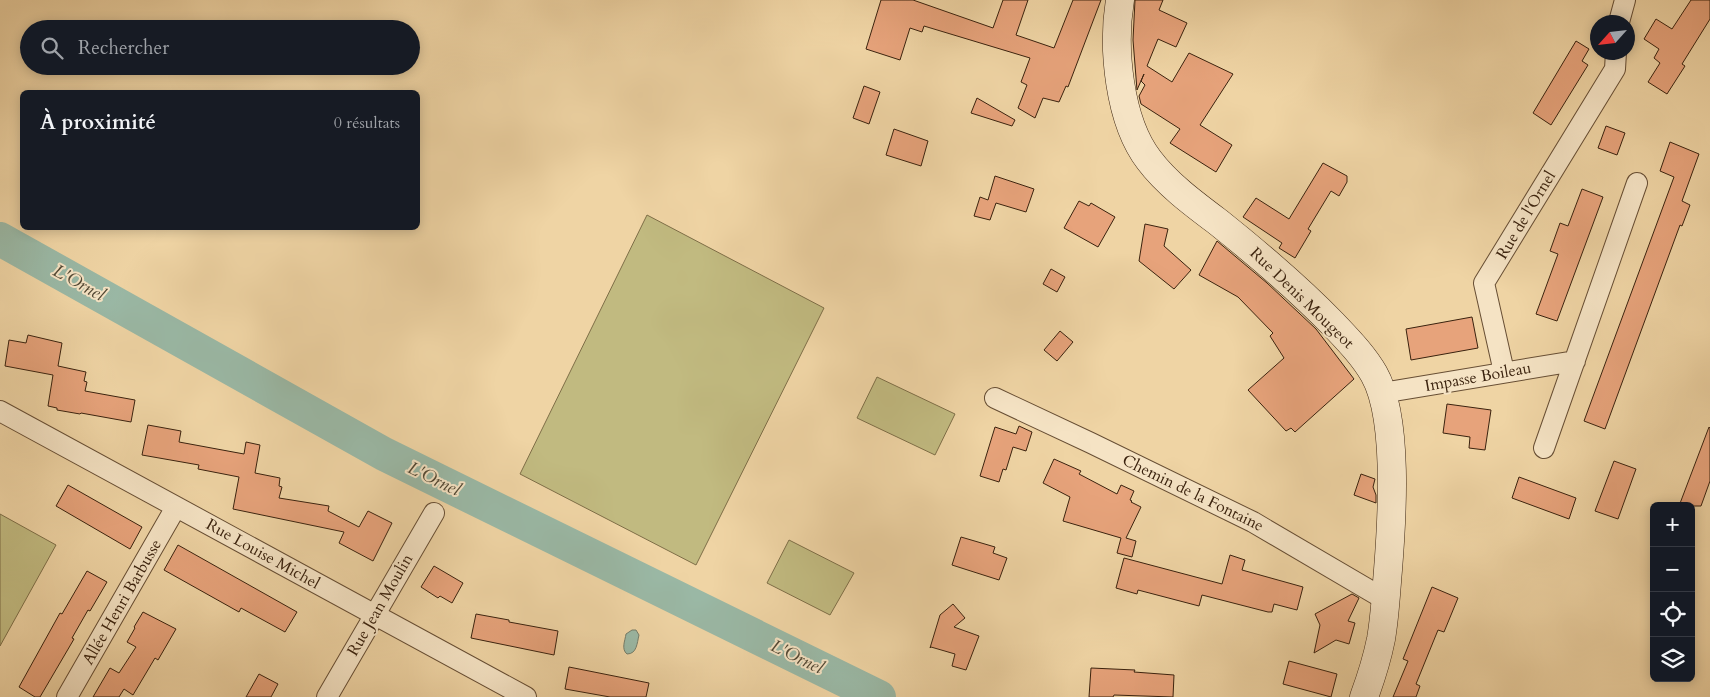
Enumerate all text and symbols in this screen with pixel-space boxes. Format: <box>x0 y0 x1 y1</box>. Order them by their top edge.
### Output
north arrow <box>1590 15 1635 60</box>
search box <box>20 20 420 75</box>
icon: search <box>38 34 66 62</box>
text: Rechercher <box>78 35 169 61</box>
text: À proximité <box>40 108 156 137</box>
text: 0 résultats <box>334 112 400 134</box>
street label: Rue de l'Ornel <box>1491 167 1561 263</box>
street label: Rue Denis Mougeot <box>1245 242 1359 354</box>
water label: L'Ornel <box>48 258 111 308</box>
street label: Impasse Boileau <box>1423 357 1533 397</box>
street label: Chemin de la Fontaine <box>1119 449 1267 537</box>
water label: L'Ornel <box>403 455 466 503</box>
map controls <box>1650 502 1695 682</box>
button: + <box>1650 502 1695 547</box>
street label: Rue Louise Michel <box>202 514 324 594</box>
street label: Allée Henri Barbusse <box>77 535 167 669</box>
button: − <box>1650 547 1695 592</box>
street label: Rue Jean Moulin <box>342 550 418 660</box>
button: locate <box>1650 592 1695 637</box>
water label: L'Ornel <box>766 633 829 681</box>
button: layers <box>1650 637 1695 682</box>

